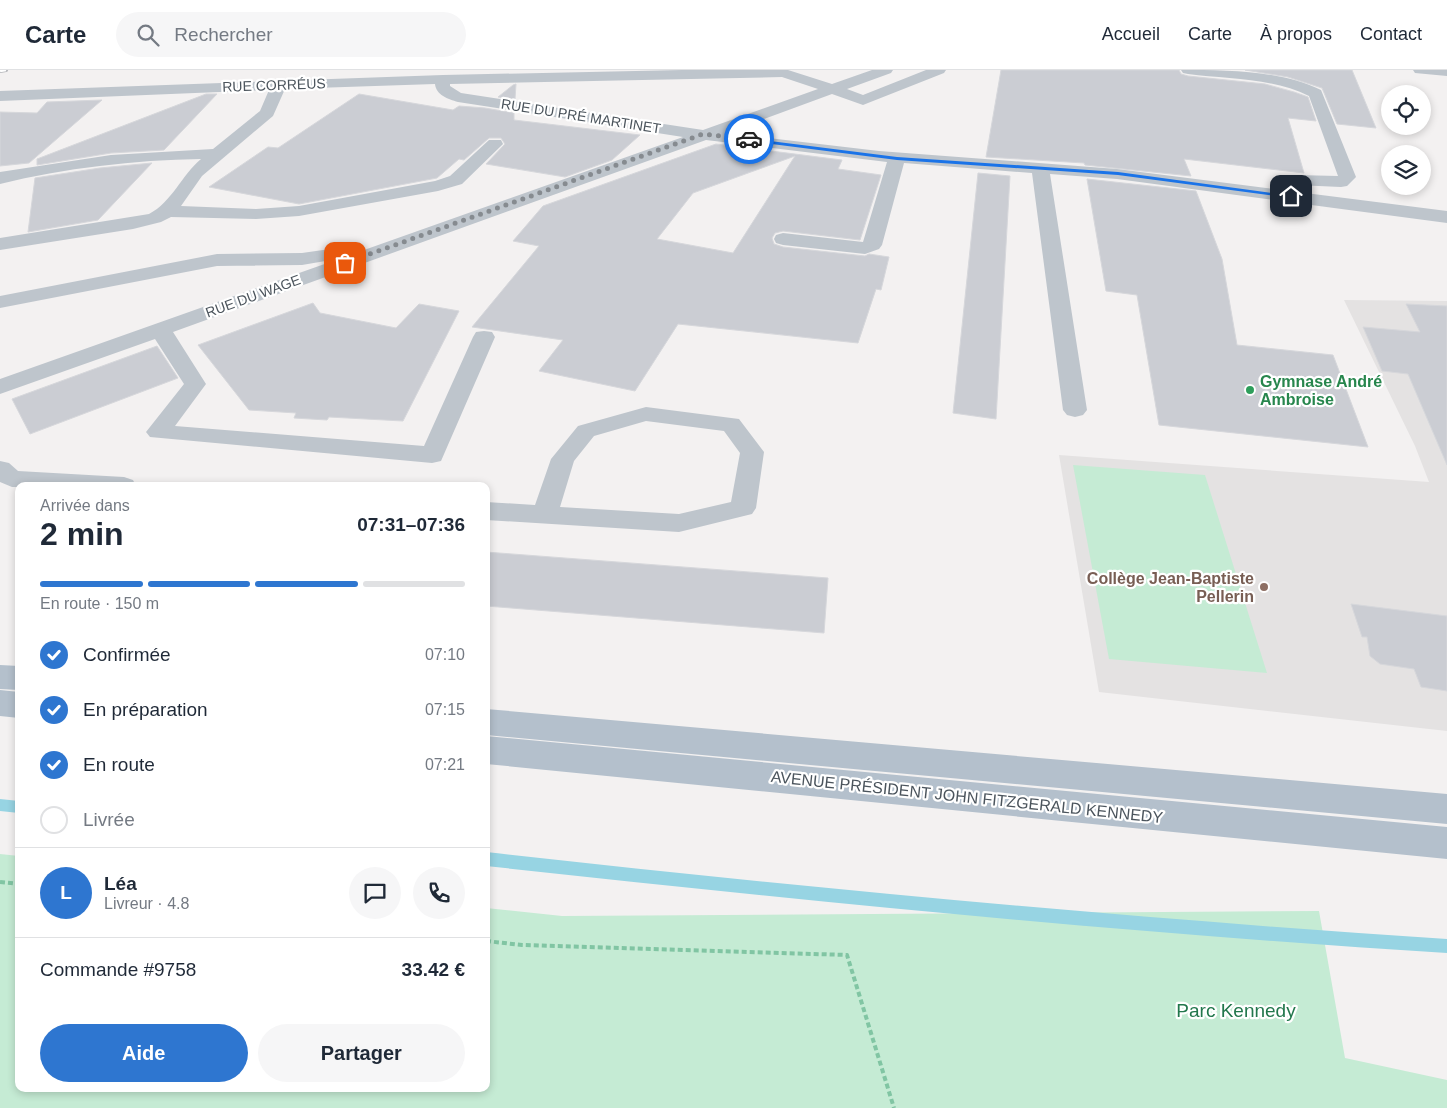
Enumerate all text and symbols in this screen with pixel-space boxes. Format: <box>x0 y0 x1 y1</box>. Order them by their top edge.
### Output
search box <box>116 12 466 57</box>
text: Carte <box>25 21 86 48</box>
icon: search <box>134 21 162 49</box>
text: Rechercher <box>174 24 273 45</box>
text: Accueil <box>1102 24 1160 44</box>
text: Carte <box>1188 24 1232 44</box>
text: À propos <box>1260 24 1332 44</box>
text: Contact <box>1360 24 1422 44</box>
street label: RUE CORRÉUS <box>222 75 326 95</box>
map controls <box>1381 85 1431 195</box>
button: locate <box>1381 85 1431 135</box>
street label: RUE DU PRÉ MARTINET <box>500 95 662 137</box>
courier <box>724 114 774 164</box>
icon: car <box>735 125 763 153</box>
button: layers <box>1381 145 1431 195</box>
pin <box>1270 175 1312 217</box>
icon: home <box>1277 182 1305 210</box>
pin <box>324 242 366 284</box>
icon: bag <box>331 249 359 277</box>
street label: RUE DU WAGE <box>203 271 303 321</box>
place label: Gymnase André Ambroise <box>1260 373 1382 408</box>
marker: Gymnase André Ambroise <box>1244 384 1256 396</box>
text: Arrivée dans <box>40 497 130 514</box>
text: 07:31–07:36 <box>357 514 465 535</box>
text: 2 min <box>40 516 124 552</box>
place label: Collège Jean-Baptiste Pellerin <box>1087 570 1254 605</box>
marker: Collège Jean-Baptiste Pellerin <box>1258 581 1270 593</box>
text: En route · 150 m <box>40 595 159 612</box>
icon: check <box>40 641 68 669</box>
text: Confirmée <box>83 644 171 665</box>
text: 07:10 <box>425 646 465 663</box>
icon: check <box>40 696 68 724</box>
text: En préparation <box>83 699 208 720</box>
text: 07:15 <box>425 701 465 718</box>
icon: check <box>40 751 68 779</box>
text: En route <box>83 754 155 775</box>
text: 07:21 <box>425 756 465 773</box>
street label: AVENUE PRÉSIDENT JOHN FITZGERALD KENNEDY <box>770 767 1164 826</box>
text: Livrée <box>83 809 135 830</box>
button: chat <box>349 867 401 919</box>
button: phone <box>413 867 465 919</box>
text: Léa <box>104 873 137 894</box>
text: L <box>60 882 72 903</box>
text: Livreur · 4.8 <box>104 895 189 912</box>
text: Commande #9758 <box>40 959 196 980</box>
text: 33.42 € <box>402 959 465 980</box>
park label: Parc Kennedy <box>1176 1000 1296 1021</box>
button: Aide <box>40 1024 248 1082</box>
button: Partager <box>258 1024 465 1082</box>

